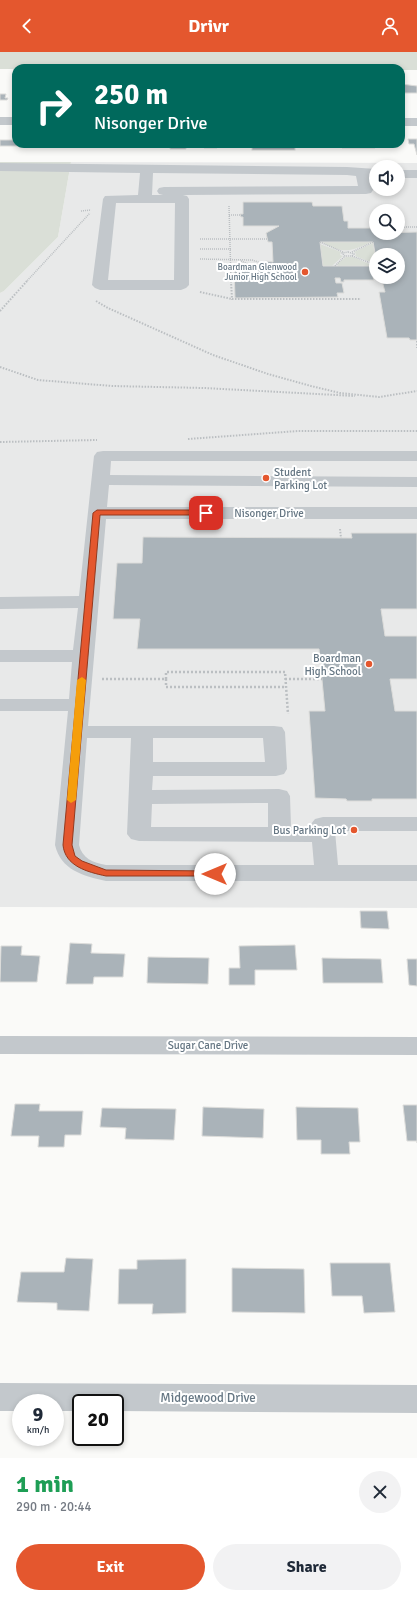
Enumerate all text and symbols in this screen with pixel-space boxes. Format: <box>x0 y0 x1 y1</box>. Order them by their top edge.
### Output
icon: back <box>16 15 38 37</box>
text: Drivr <box>188 15 229 37</box>
icon: person <box>379 15 401 37</box>
text: 250 m <box>94 78 168 112</box>
icon: right <box>28 80 80 132</box>
text: Nisonger Drive <box>94 112 208 134</box>
map controls <box>369 160 405 284</box>
button: sound <box>369 160 405 196</box>
button: search <box>369 204 405 240</box>
button: layers <box>369 248 405 284</box>
place label: Boardman Glenwood Junior High School <box>218 262 297 283</box>
marker: Boardman Glenwood Junior High School <box>300 267 310 277</box>
place label: Student Parking Lot <box>274 466 327 492</box>
marker: Student Parking Lot <box>261 473 271 483</box>
pin <box>189 496 223 530</box>
icon: arrive <box>195 502 217 524</box>
street label: Nisonger Drive <box>234 507 304 520</box>
place label: Boardman High School <box>304 652 361 678</box>
marker: Boardman High School <box>364 659 374 669</box>
place label: Bus Parking Lot <box>273 824 346 837</box>
marker: Bus Parking Lot <box>349 825 359 835</box>
position arrow <box>194 853 236 895</box>
street label: Sugar Cane Drive <box>168 1039 248 1052</box>
street label: Midgewood Drive <box>160 1390 256 1406</box>
speed limit sign: 20 <box>72 1394 124 1446</box>
text: 9 <box>33 1402 43 1427</box>
text: km/h <box>27 1424 49 1436</box>
text: 1 min <box>16 1469 74 1499</box>
button: close <box>359 1471 401 1513</box>
text: 290 m · 20:44 <box>16 1499 92 1515</box>
button: Exit <box>16 1544 205 1590</box>
button: Share <box>213 1544 401 1590</box>

